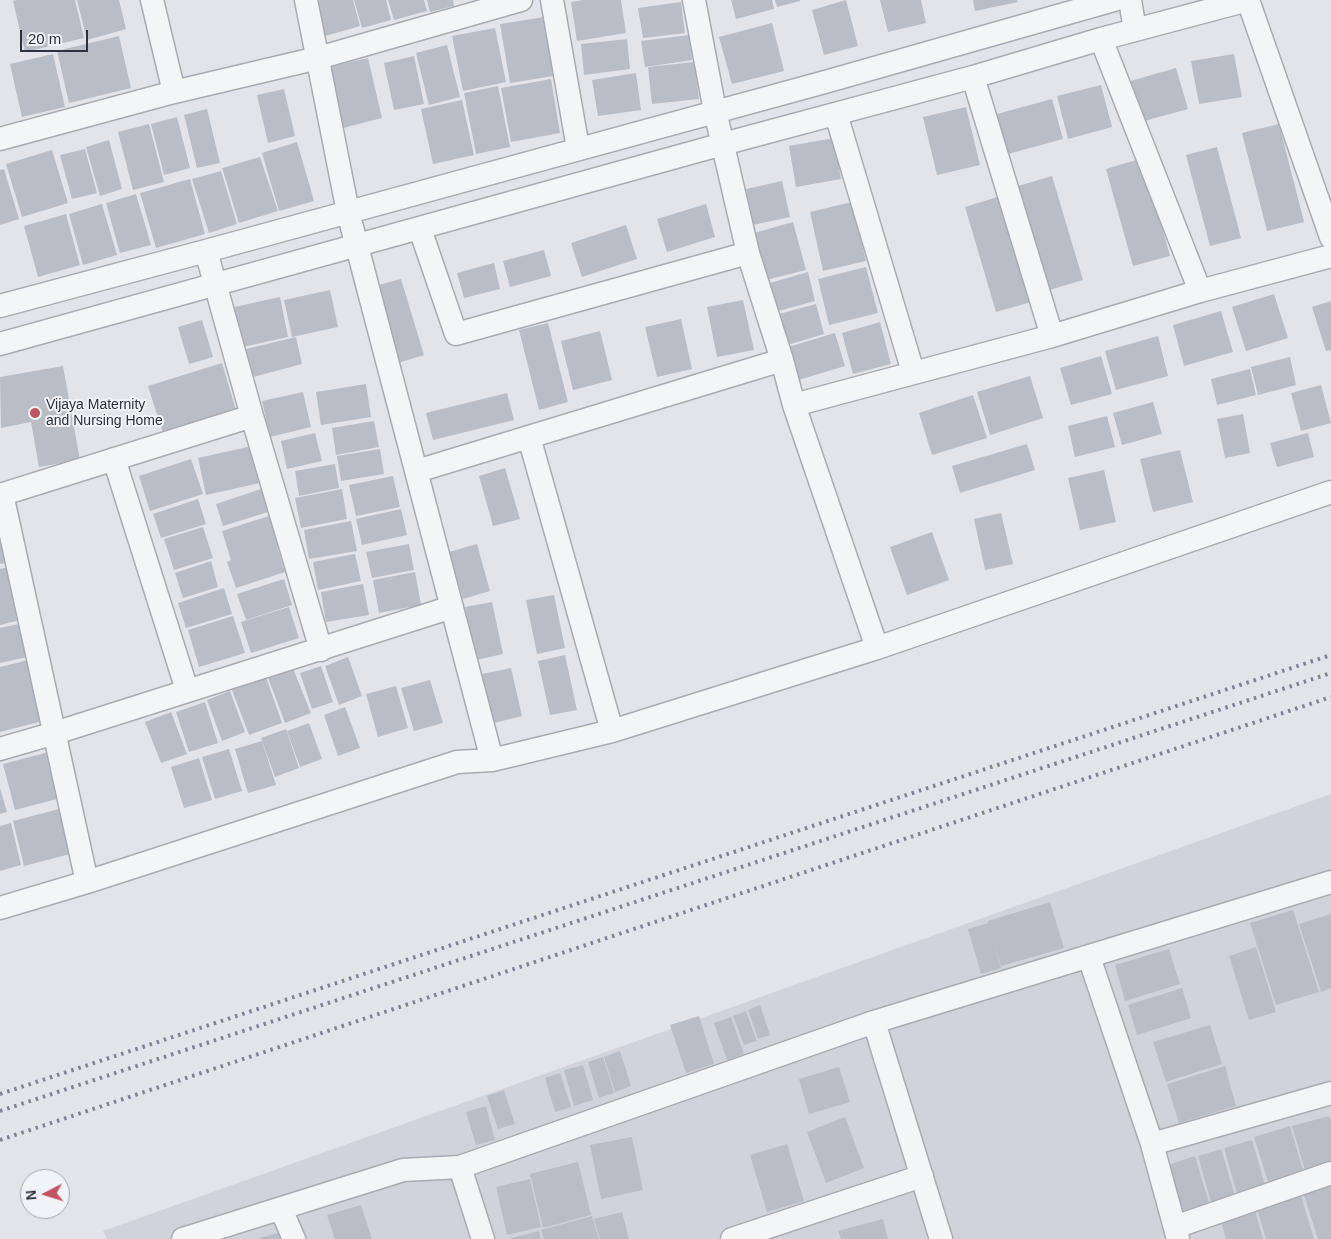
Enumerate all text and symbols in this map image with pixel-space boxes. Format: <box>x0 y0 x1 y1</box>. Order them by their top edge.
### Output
scale bar <box>22 20 90 52</box>
text: 20 m <box>28 30 61 47</box>
place label: Vijaya Maternity and Nursing Home <box>46 397 163 430</box>
marker: Vijaya Maternity and Nursing Home <box>28 406 42 420</box>
north arrow <box>20 1169 70 1219</box>
text: N <box>23 1189 39 1201</box>

